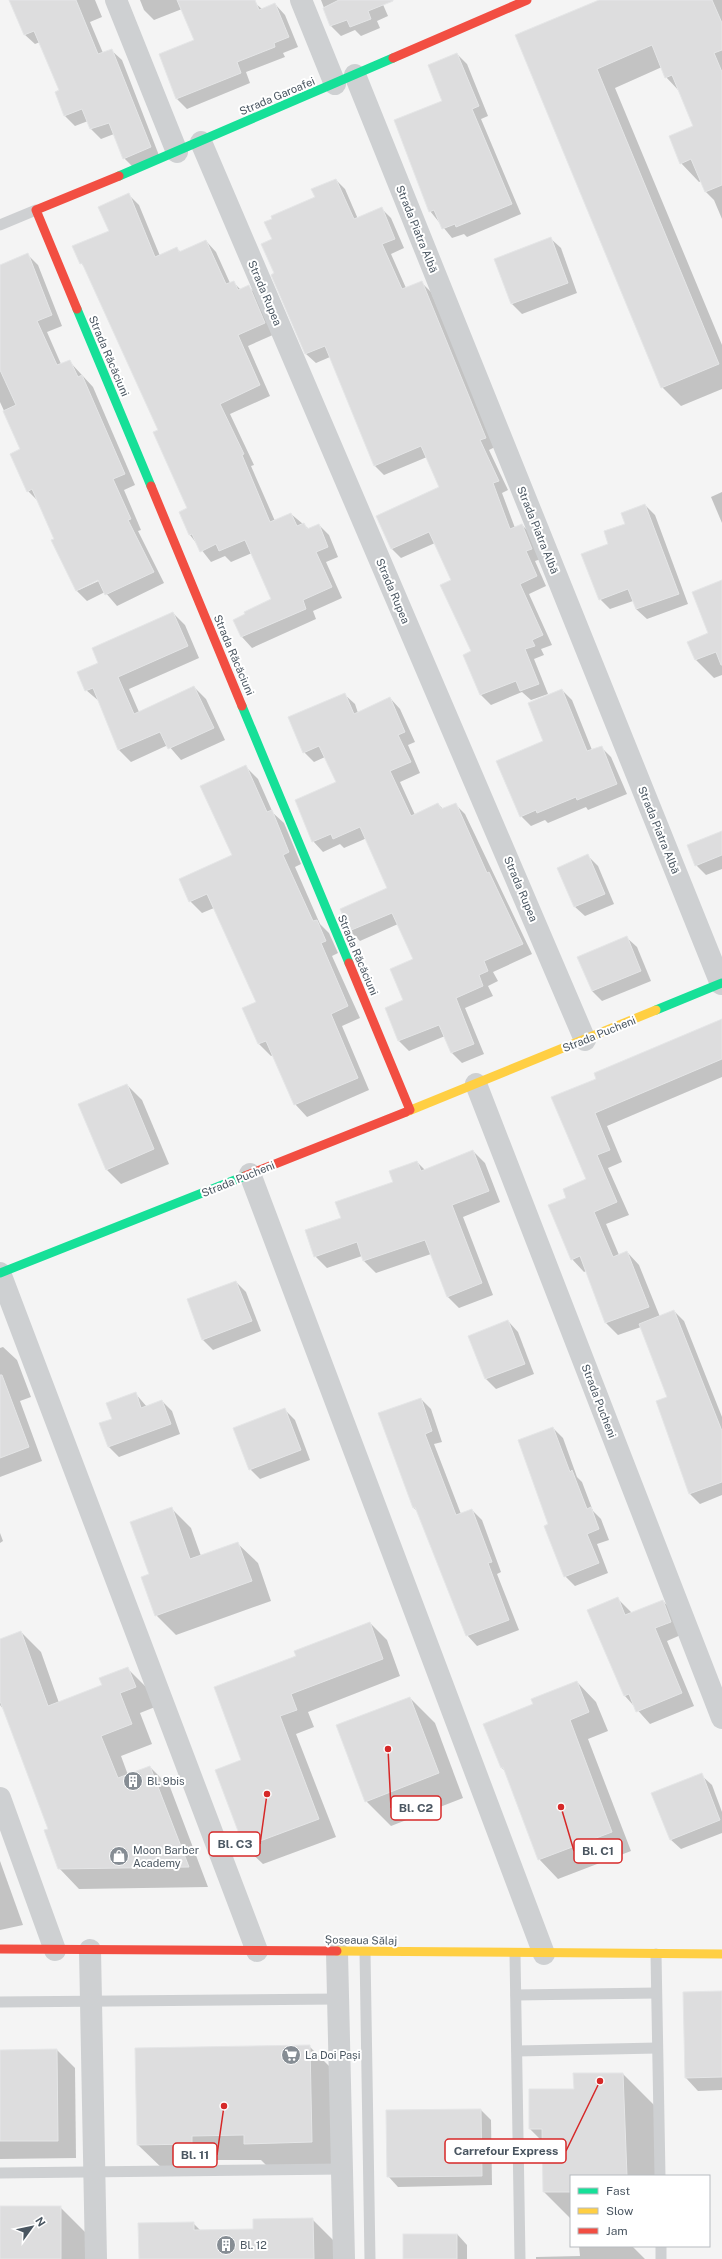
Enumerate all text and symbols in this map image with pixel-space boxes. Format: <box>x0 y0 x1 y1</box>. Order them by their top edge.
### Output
street label: Strada Garoafei <box>238 75 316 117</box>
street label: Strada Piatra Albă <box>394 183 440 275</box>
street label: Strada Rupea <box>246 259 284 327</box>
street label: Strada Răcăciuni <box>87 314 131 398</box>
street label: Strada Piatra Albă <box>515 484 561 576</box>
street label: Strada Rupea <box>374 557 412 625</box>
street label: Strada Răcăciuni <box>212 613 256 697</box>
street label: Strada Piatra Albă <box>636 784 682 876</box>
street label: Strada Rupea <box>502 855 540 923</box>
street label: Strada Răcăciuni <box>336 913 380 997</box>
street label: Strada Pucheni <box>561 1014 637 1054</box>
street label: Strada Pucheni <box>200 1159 276 1199</box>
street label: Strada Pucheni <box>579 1363 619 1439</box>
building icon: Bl. 9bis <box>122 1770 144 1792</box>
place label: Bl. 9bis <box>147 1775 185 1787</box>
callout: Bl. C2 <box>391 1796 441 1820</box>
text: Bl. C2 <box>399 1801 434 1815</box>
callout: Bl. C3 <box>209 1832 260 1856</box>
text: Bl. C3 <box>218 1837 252 1851</box>
callout: Bl. C1 <box>574 1839 622 1863</box>
place label: Moon Barber Academy <box>133 1844 199 1869</box>
text: Bl. C1 <box>582 1844 614 1858</box>
shop icon: Moon Barber Academy <box>108 1845 130 1867</box>
street label: Șoseaua Sălaj <box>325 1933 397 1947</box>
supermarket icon: La Doi Pași <box>280 2044 302 2066</box>
place label: La Doi Pași <box>305 2049 360 2061</box>
callout: Carrefour Express <box>445 2139 566 2163</box>
callout: Bl. 11 <box>173 2143 217 2167</box>
text: Carrefour Express <box>454 2144 558 2158</box>
text: Bl. 11 <box>181 2148 209 2162</box>
legend <box>570 2175 710 2247</box>
text: Fast <box>606 2184 631 2198</box>
text: Slow <box>606 2204 634 2218</box>
north arrow <box>12 2207 52 2247</box>
text: N <box>33 2215 48 2228</box>
text: Jam <box>606 2224 628 2238</box>
building icon: Bl. 12 <box>215 2234 237 2256</box>
place label: Bl. 12 <box>240 2239 267 2251</box>

